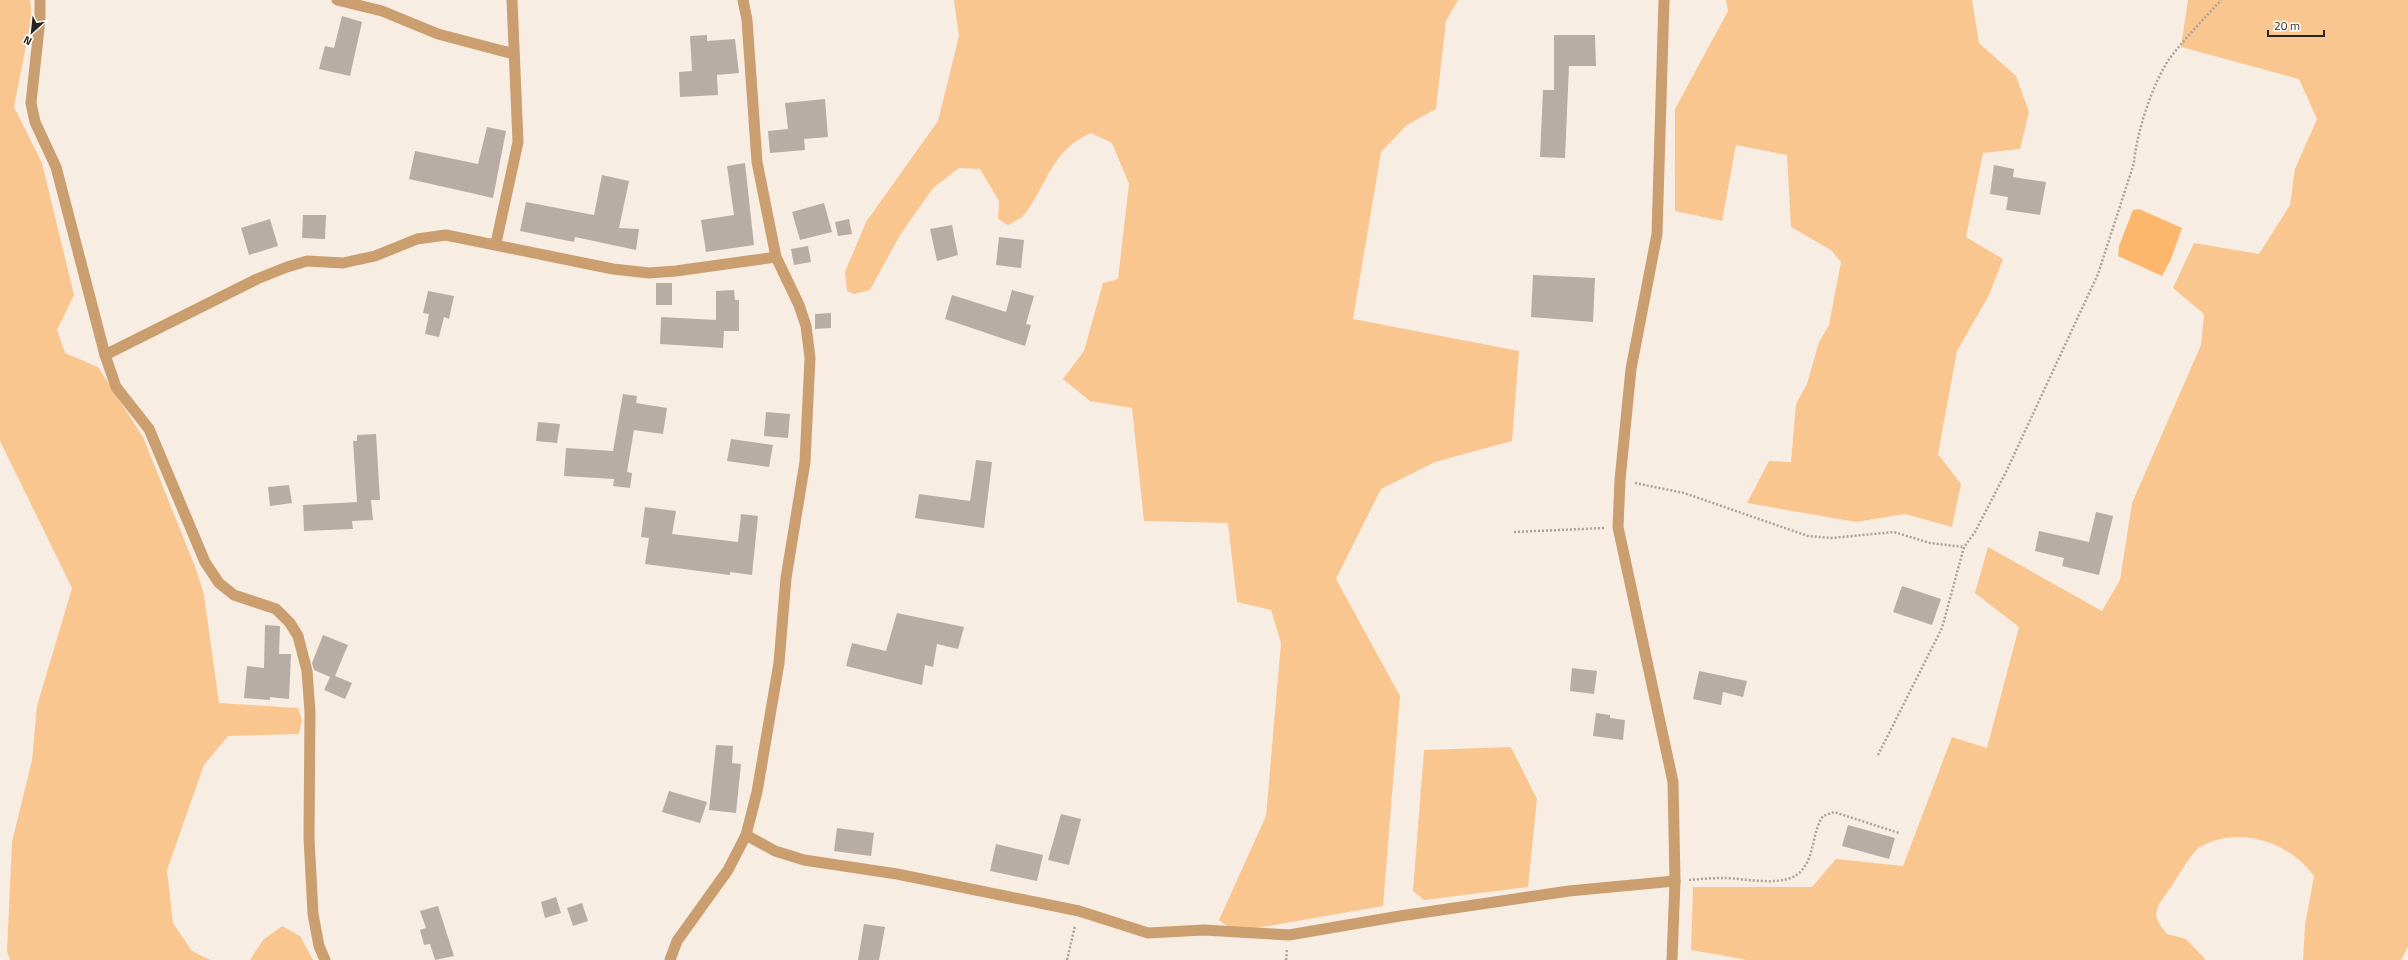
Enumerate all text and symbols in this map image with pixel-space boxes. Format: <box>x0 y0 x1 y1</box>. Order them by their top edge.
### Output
north arrow <box>12 12 52 52</box>
scale bar <box>2268 12 2324 38</box>
text: 20 m <box>2274 16 2300 35</box>
text: N <box>20 32 34 50</box>

